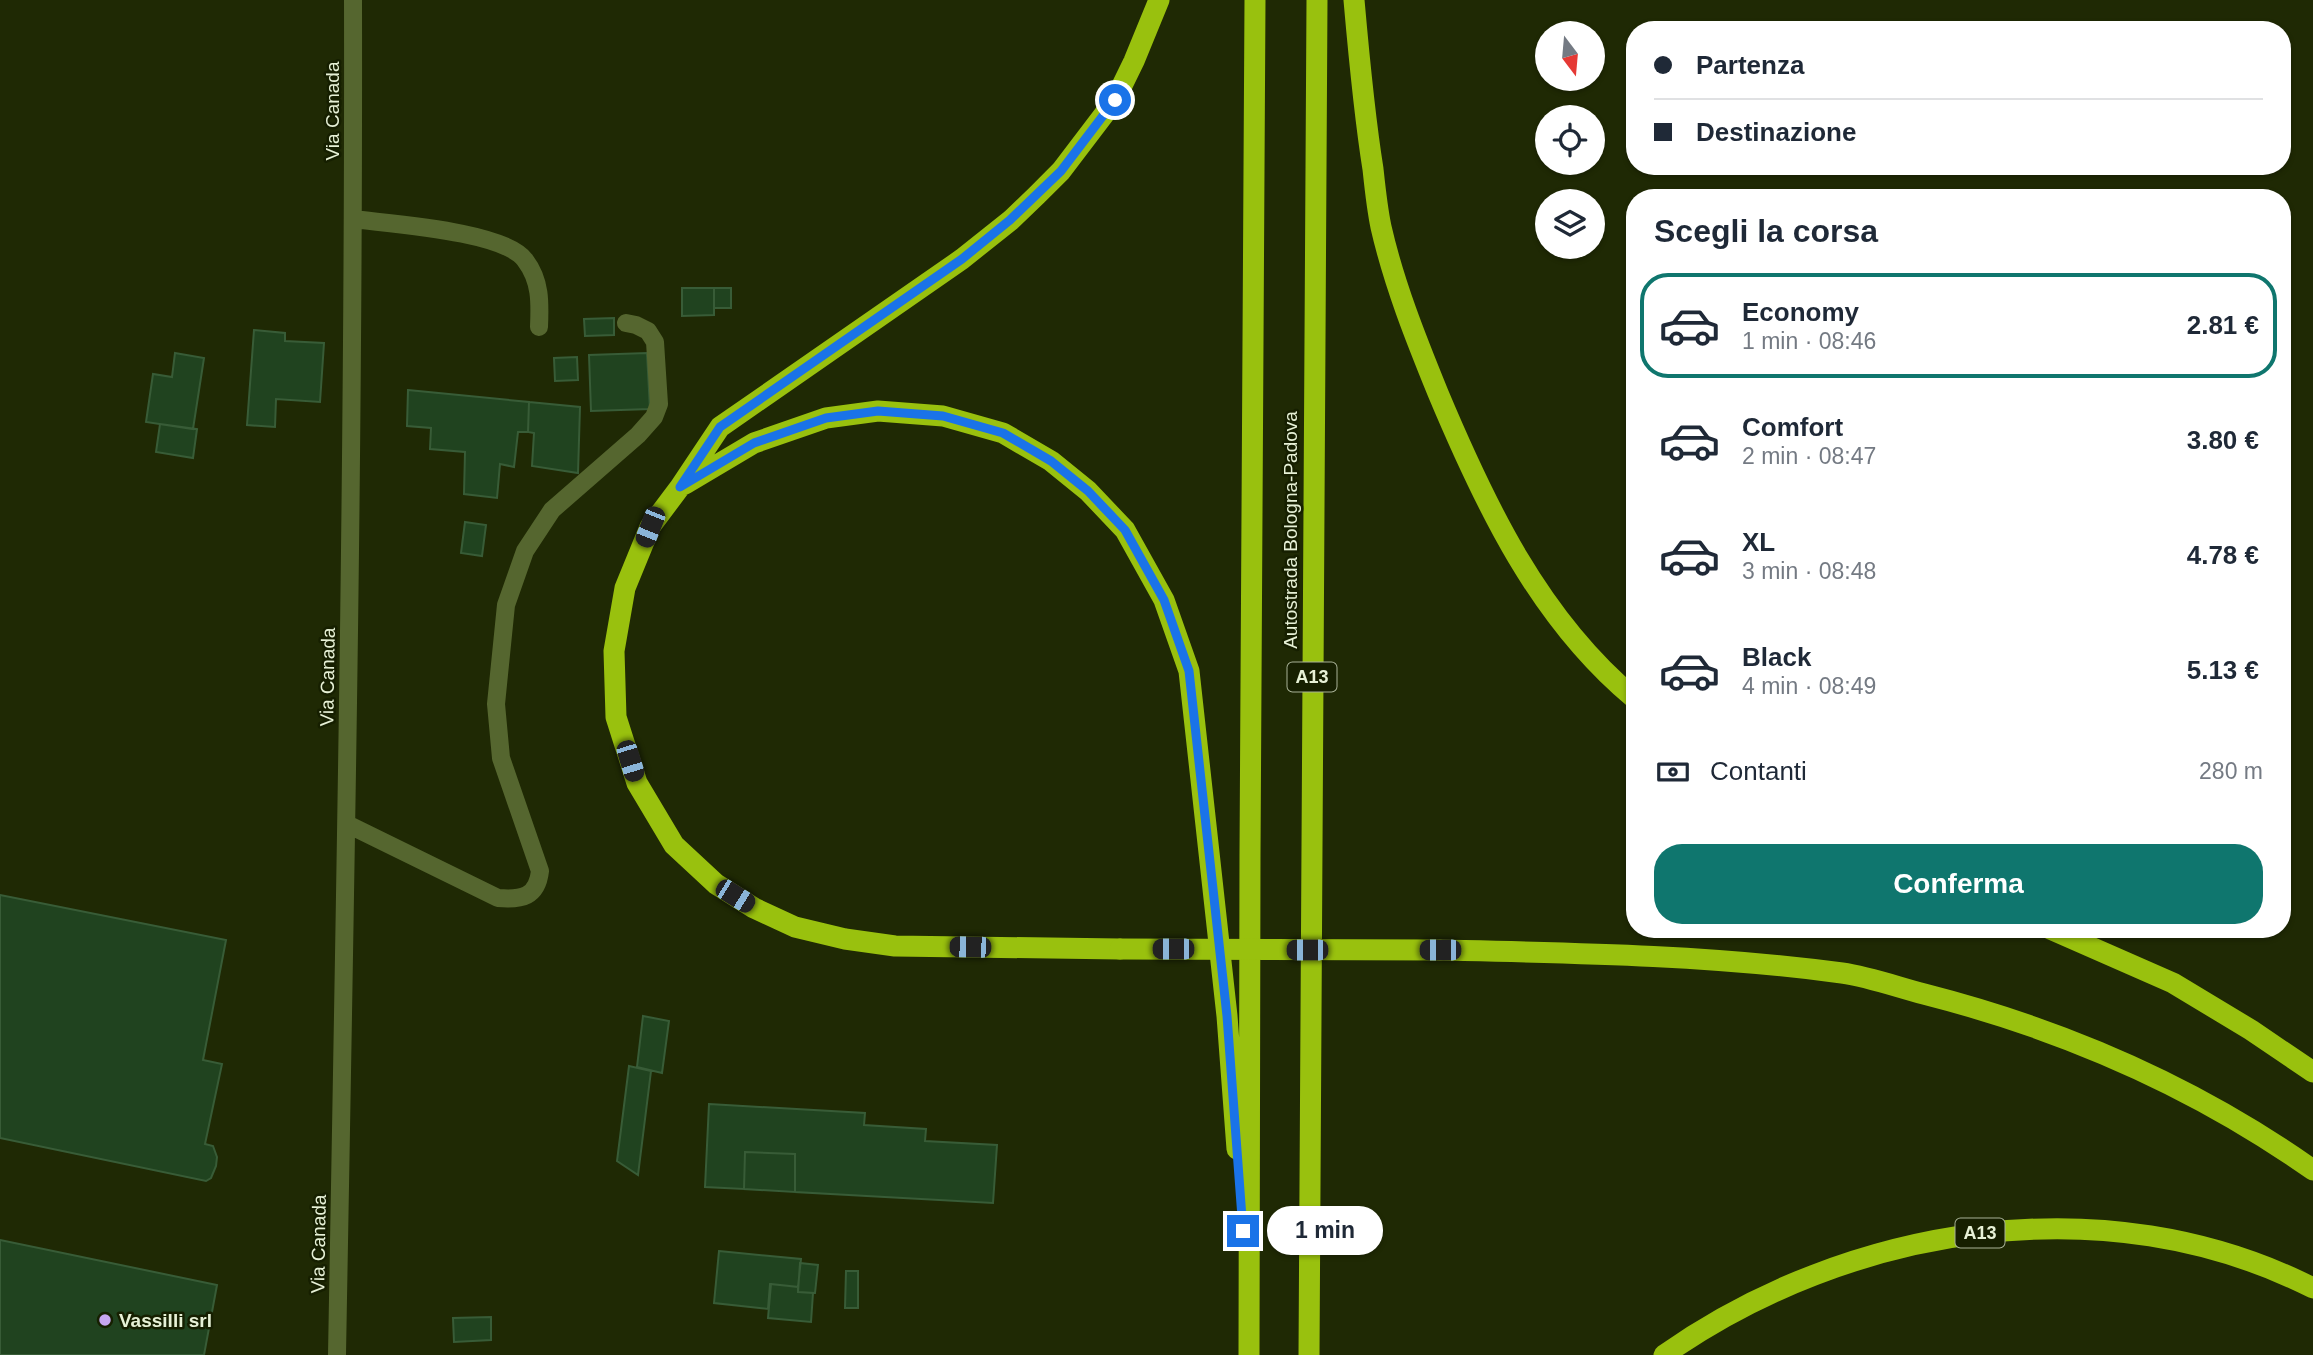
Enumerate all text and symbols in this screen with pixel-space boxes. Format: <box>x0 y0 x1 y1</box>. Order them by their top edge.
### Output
north arrow <box>1535 21 1605 91</box>
map controls <box>1535 21 1605 259</box>
text: Partenza <box>1696 50 1804 80</box>
street label: Via Canada <box>322 61 343 160</box>
route start <box>1099 84 1131 116</box>
button: locate <box>1535 105 1605 175</box>
text: Destinazione <box>1696 117 1856 147</box>
button: layers <box>1535 189 1605 259</box>
text: Scegli la corsa <box>1654 213 1878 249</box>
icon: car <box>1658 294 1721 357</box>
text: Economy <box>1742 297 1859 327</box>
text: 2.81 € <box>2187 310 2259 340</box>
text: 1 min · 08:46 <box>1742 328 1876 354</box>
icon: car <box>1658 409 1721 472</box>
street label: Autostrada Bologna-Padova <box>1280 411 1301 649</box>
text: Comfort <box>1742 412 1843 442</box>
text: 3.80 € <box>2187 425 2259 455</box>
text: 2 min · 08:47 <box>1742 443 1876 469</box>
car <box>633 504 668 550</box>
icon: car <box>1658 524 1721 587</box>
text: XL <box>1742 527 1775 557</box>
text: 4.78 € <box>2187 540 2259 570</box>
text: 3 min · 08:48 <box>1742 558 1876 584</box>
street label: Via Canada <box>316 627 339 727</box>
icon: car <box>1658 639 1721 702</box>
text: Black <box>1742 642 1811 672</box>
text: 5.13 € <box>2187 655 2259 685</box>
road number: A13 <box>1288 662 1336 692</box>
text: 4 min · 08:49 <box>1742 673 1876 699</box>
car <box>614 738 647 784</box>
icon: cash <box>1654 753 1692 791</box>
text: Contanti <box>1710 756 1807 786</box>
text: 280 m <box>2199 758 2263 784</box>
button: Conferma <box>1654 844 2263 924</box>
car <box>712 876 759 916</box>
car <box>949 936 992 958</box>
car <box>1153 939 1195 960</box>
car <box>1287 940 1329 961</box>
car <box>1420 940 1462 961</box>
street label: Via Canada <box>307 1194 330 1294</box>
callout: 1 min <box>1268 1206 1383 1256</box>
route end <box>1227 1215 1259 1247</box>
text: 1 min <box>1295 1217 1355 1243</box>
road number: A13 <box>1955 1218 2004 1248</box>
place label: Vassilli srl <box>119 1310 212 1331</box>
marker: Vassilli srl <box>97 1312 113 1328</box>

